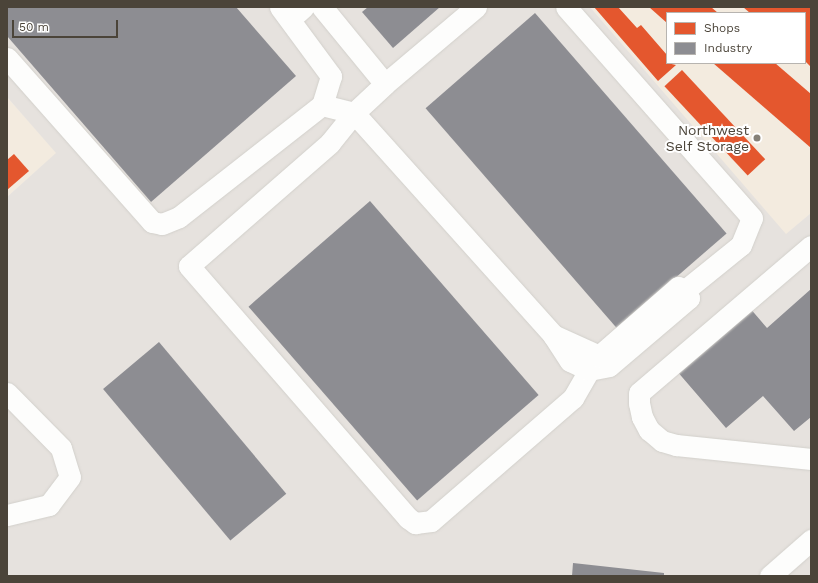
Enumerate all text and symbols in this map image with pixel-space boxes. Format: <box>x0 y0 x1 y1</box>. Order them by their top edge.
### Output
scale bar <box>14 12 120 38</box>
legend <box>666 12 806 64</box>
text: 50 m <box>19 20 49 34</box>
text: Shops <box>704 21 740 35</box>
text: Industry <box>704 41 752 55</box>
place label: Northwest Self Storage <box>665 122 749 154</box>
marker: Northwest Self Storage <box>752 133 762 143</box>

